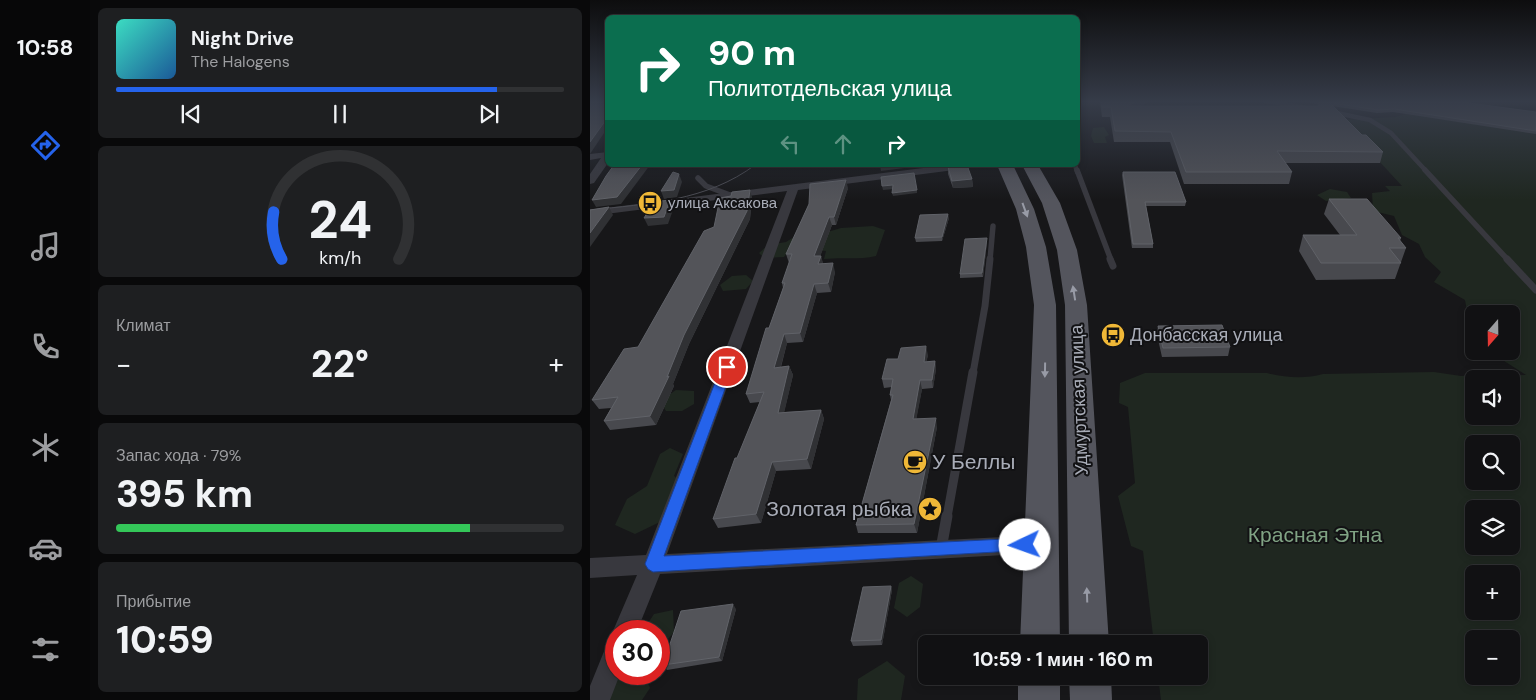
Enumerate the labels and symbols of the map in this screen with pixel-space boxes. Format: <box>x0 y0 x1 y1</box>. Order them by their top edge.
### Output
bus stop icon: улица Аксакова <box>637 190 663 216</box>
place label: улица Аксакова <box>668 193 778 213</box>
one-way arrow <box>1022 202 1029 217</box>
one-way arrow <box>1069 285 1077 301</box>
north arrow <box>1465 305 1520 360</box>
bus stop icon: Донбасская улица <box>1100 322 1126 348</box>
street label: Удмуртская улица <box>1064 323 1094 476</box>
place label: Донбасская улица <box>1130 323 1284 347</box>
pin <box>706 346 748 388</box>
one-way arrow <box>1040 362 1048 378</box>
place label: У Беллы <box>932 448 1015 476</box>
cafe icon: У Беллы <box>902 449 928 475</box>
place label: Золотая рыбка <box>766 495 912 523</box>
place icon: Золотая рыбка <box>917 496 943 522</box>
position arrow <box>998 518 1050 570</box>
park label: Красная Этна <box>1248 521 1382 549</box>
one-way arrow <box>1082 587 1090 603</box>
speed limit sign: 30 <box>605 620 670 685</box>

